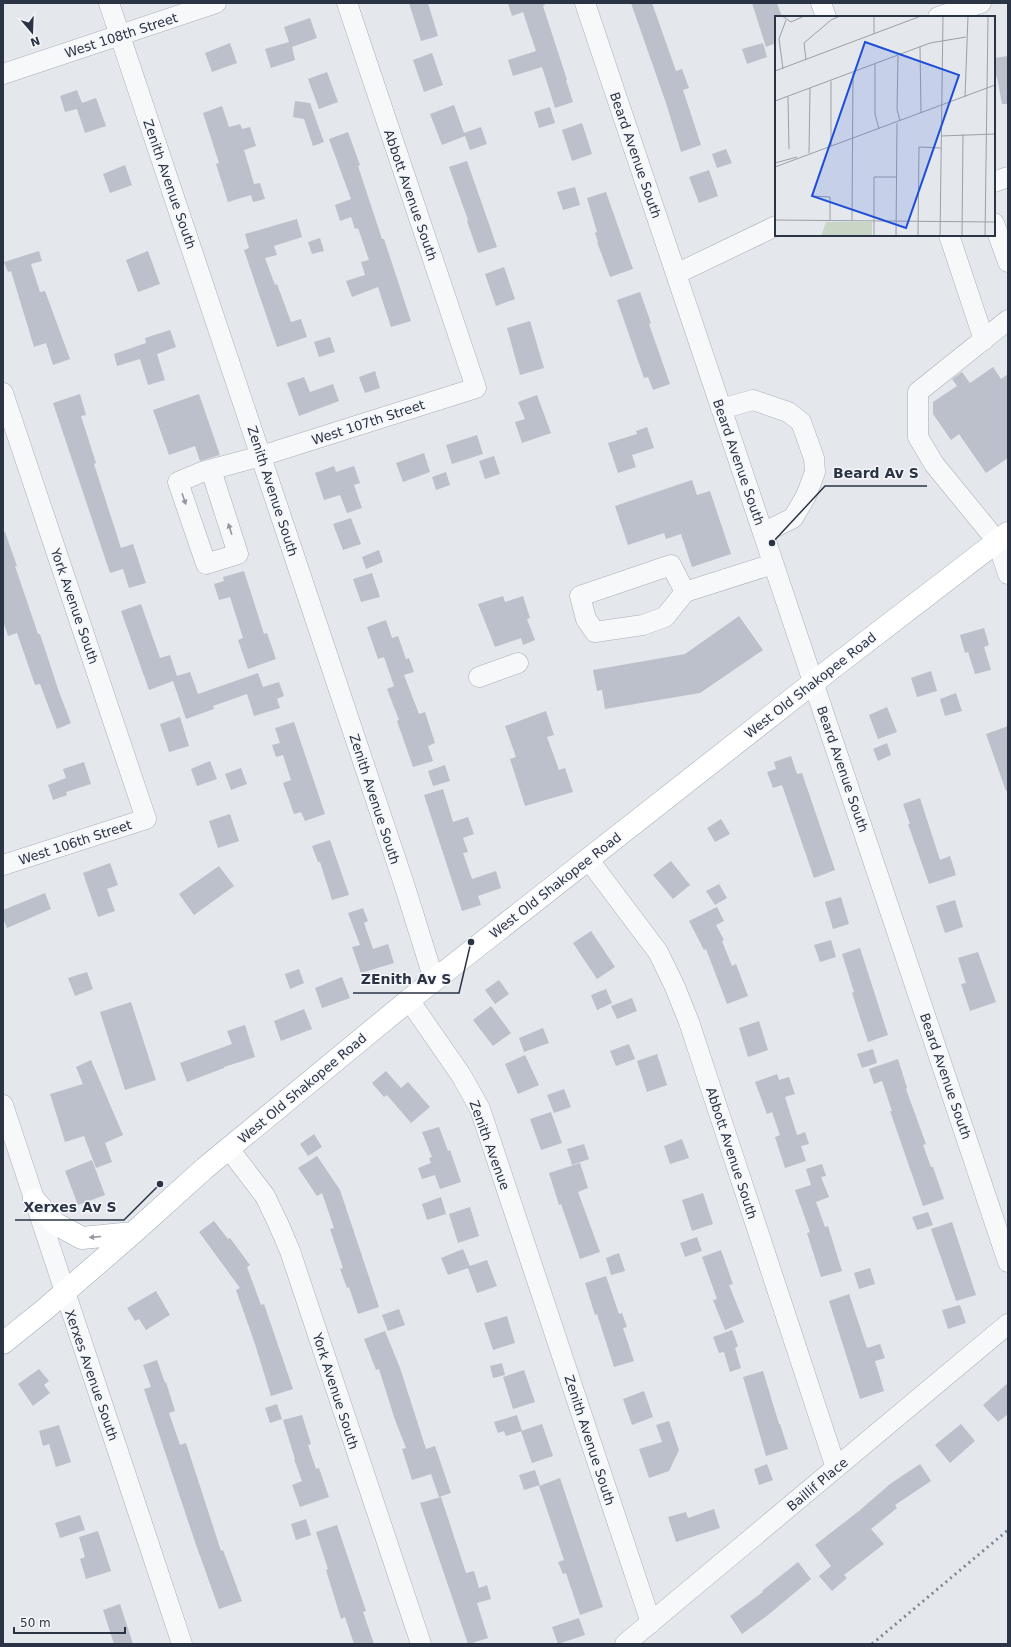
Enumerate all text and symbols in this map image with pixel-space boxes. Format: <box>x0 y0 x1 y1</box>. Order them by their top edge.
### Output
street label: West 108th Street <box>63 10 180 61</box>
north arrow <box>12 12 52 52</box>
inset map <box>775 16 995 236</box>
text: N <box>29 33 42 49</box>
street label: Beard Avenue South <box>607 90 664 220</box>
street label: Zenith Avenue South <box>140 117 199 251</box>
street label: Abbott Avenue South <box>381 128 440 263</box>
street label: West 107th Street <box>310 397 427 448</box>
street label: Beard Avenue South <box>710 397 767 527</box>
street label: Zenith Avenue South <box>244 424 301 558</box>
callout: Beard Av S <box>825 460 927 486</box>
text: Beard Av S <box>833 465 919 481</box>
one-way arrow <box>181 493 187 505</box>
one-way arrow <box>227 522 233 534</box>
street label: York Avenue South <box>47 545 101 666</box>
street label: West Old Shakopee Road <box>742 629 879 741</box>
street label: Beard Avenue South <box>814 704 871 834</box>
street label: Zenith Avenue South <box>346 732 403 866</box>
street label: West 106th Street <box>17 817 134 868</box>
street label: West Old Shakopee Road <box>487 829 624 941</box>
callout: ZEnith Av S <box>353 967 459 993</box>
text: ZEnith Av S <box>361 971 451 987</box>
street label: Beard Avenue South <box>917 1011 974 1141</box>
street label: West Old Shakopee Road <box>235 1030 370 1146</box>
street label: Abbott Avenue South <box>703 1085 760 1221</box>
street label: Zenith Avenue <box>466 1098 513 1192</box>
callout: Xerxes Av S <box>15 1194 124 1220</box>
text: Xerxes Av S <box>24 1199 116 1215</box>
one-way arrow <box>89 1234 101 1240</box>
street label: Xerxes Avenue South <box>62 1308 121 1443</box>
street label: York Avenue South <box>309 1330 361 1451</box>
street label: Zenith Avenue South <box>561 1373 618 1507</box>
street label: Baillif Place <box>784 1455 851 1514</box>
scale bar <box>14 1609 125 1635</box>
text: 50 m <box>20 1616 51 1630</box>

